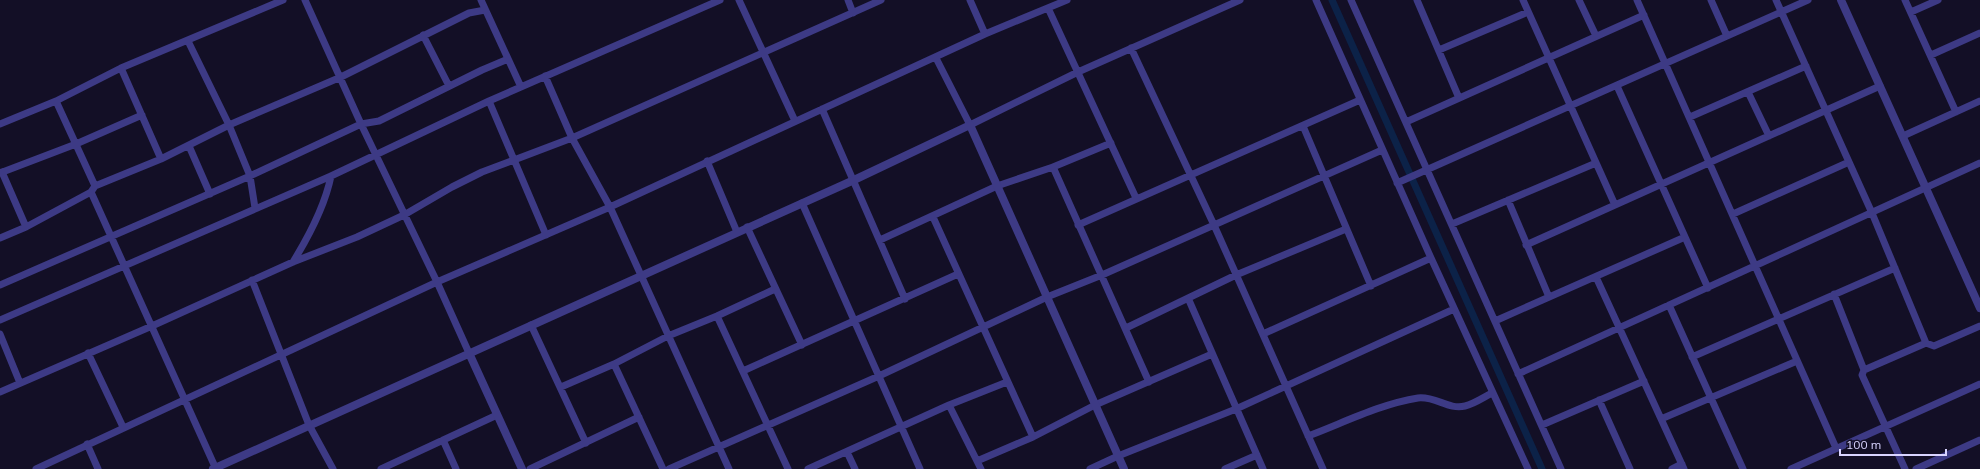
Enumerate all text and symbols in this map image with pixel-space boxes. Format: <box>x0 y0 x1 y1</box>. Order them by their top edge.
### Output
scale bar <box>1840 431 1946 457</box>
text: 100 m <box>1846 437 1881 452</box>

